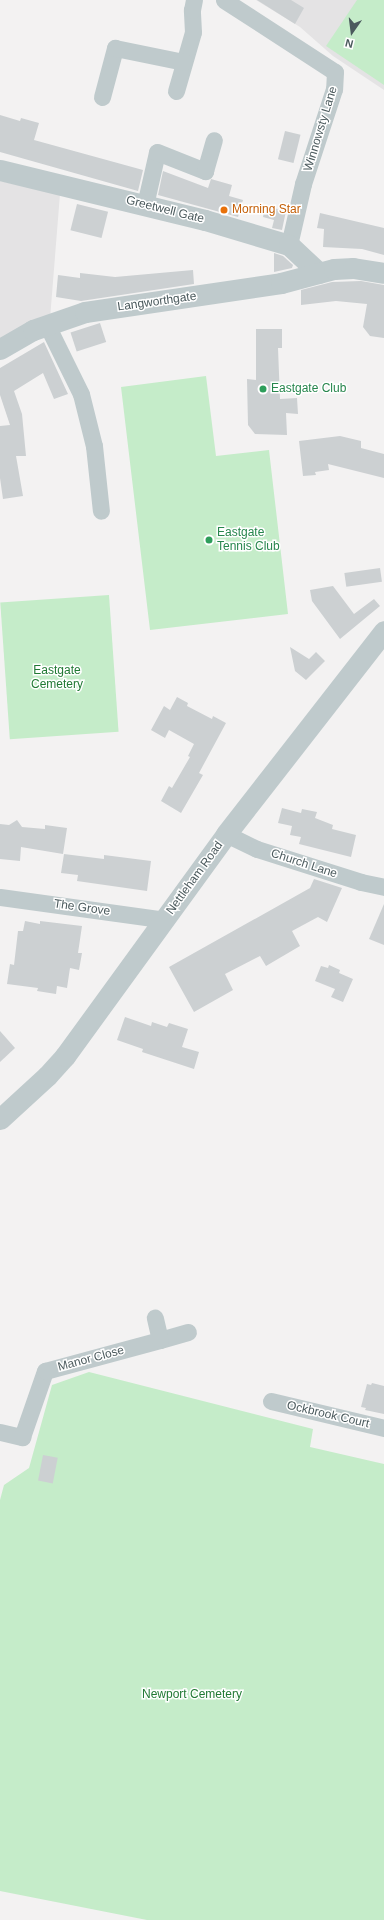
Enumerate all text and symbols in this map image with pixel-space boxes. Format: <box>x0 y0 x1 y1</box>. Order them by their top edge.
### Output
north arrow <box>332 12 372 52</box>
text: N <box>344 37 354 50</box>
street label: Winnowsty Lane <box>301 85 341 173</box>
street label: Greetwell Gate <box>124 193 206 227</box>
place label: Morning Star <box>232 203 301 217</box>
marker: Morning Star <box>219 205 229 215</box>
street label: Langworthgate <box>117 289 197 315</box>
place label: Eastgate Club <box>271 382 346 396</box>
marker: Eastgate Club <box>258 384 268 394</box>
place label: Eastgate Tennis Club <box>217 526 280 554</box>
marker: Eastgate Tennis Club <box>204 535 214 545</box>
park label: Eastgate Cemetery <box>31 664 83 692</box>
street label: Nettleham Road <box>164 839 226 917</box>
street label: Church Lane <box>269 847 339 881</box>
street label: The Grove <box>53 897 111 919</box>
street label: Manor Close <box>56 1343 126 1375</box>
street label: Ockbrook Court <box>285 1399 371 1431</box>
park label: Newport Cemetery <box>142 1688 242 1702</box>

